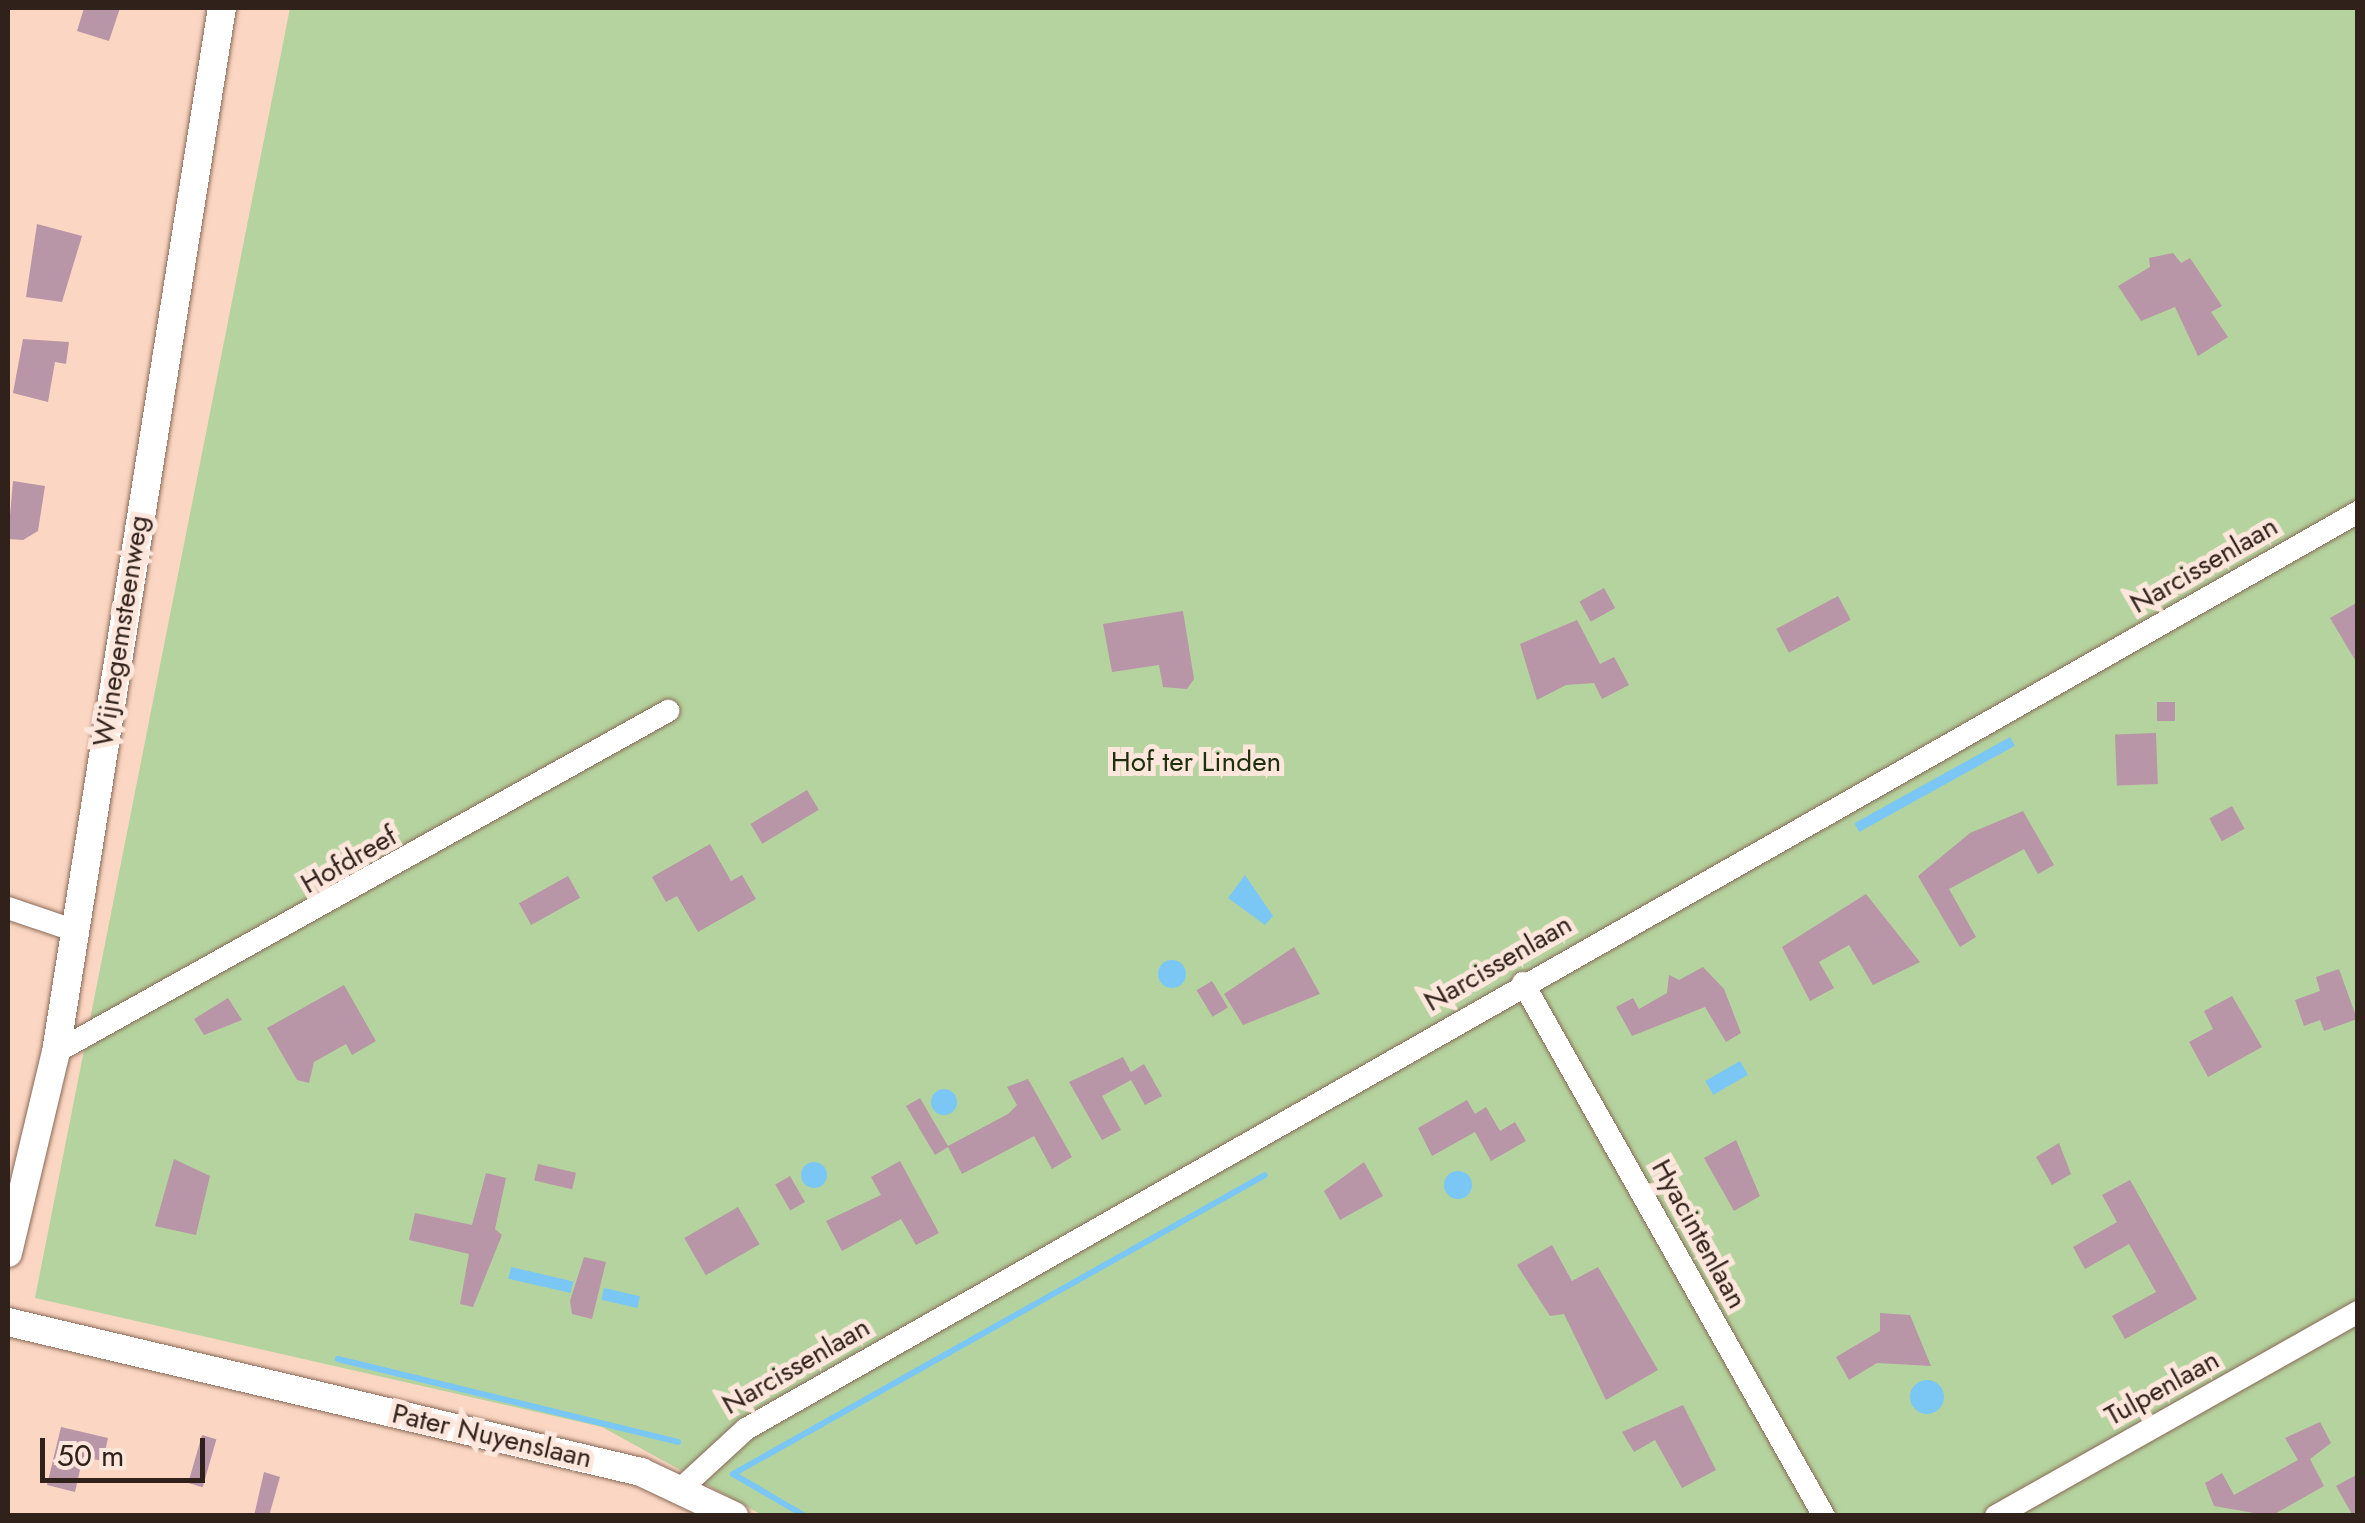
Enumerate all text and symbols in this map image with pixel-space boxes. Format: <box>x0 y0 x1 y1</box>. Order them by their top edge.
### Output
street label: Narcissenlaan <box>2124 509 2284 621</box>
street label: Wijnegemsteenweg <box>86 513 156 749</box>
park label: Hof ter Linden <box>1111 745 1281 779</box>
street label: Hofdreef <box>295 819 403 901</box>
street label: Narcissenlaan <box>1418 907 1578 1019</box>
street label: Hyacintenlaan <box>1644 1154 1754 1314</box>
street label: Narcissenlaan <box>716 1310 876 1422</box>
street label: Tulpenlaan <box>2099 1343 2225 1433</box>
street label: Pater Nuyenslaan <box>389 1397 595 1475</box>
scale bar <box>45 1418 210 1480</box>
text: 50 m <box>57 1434 124 1477</box>

